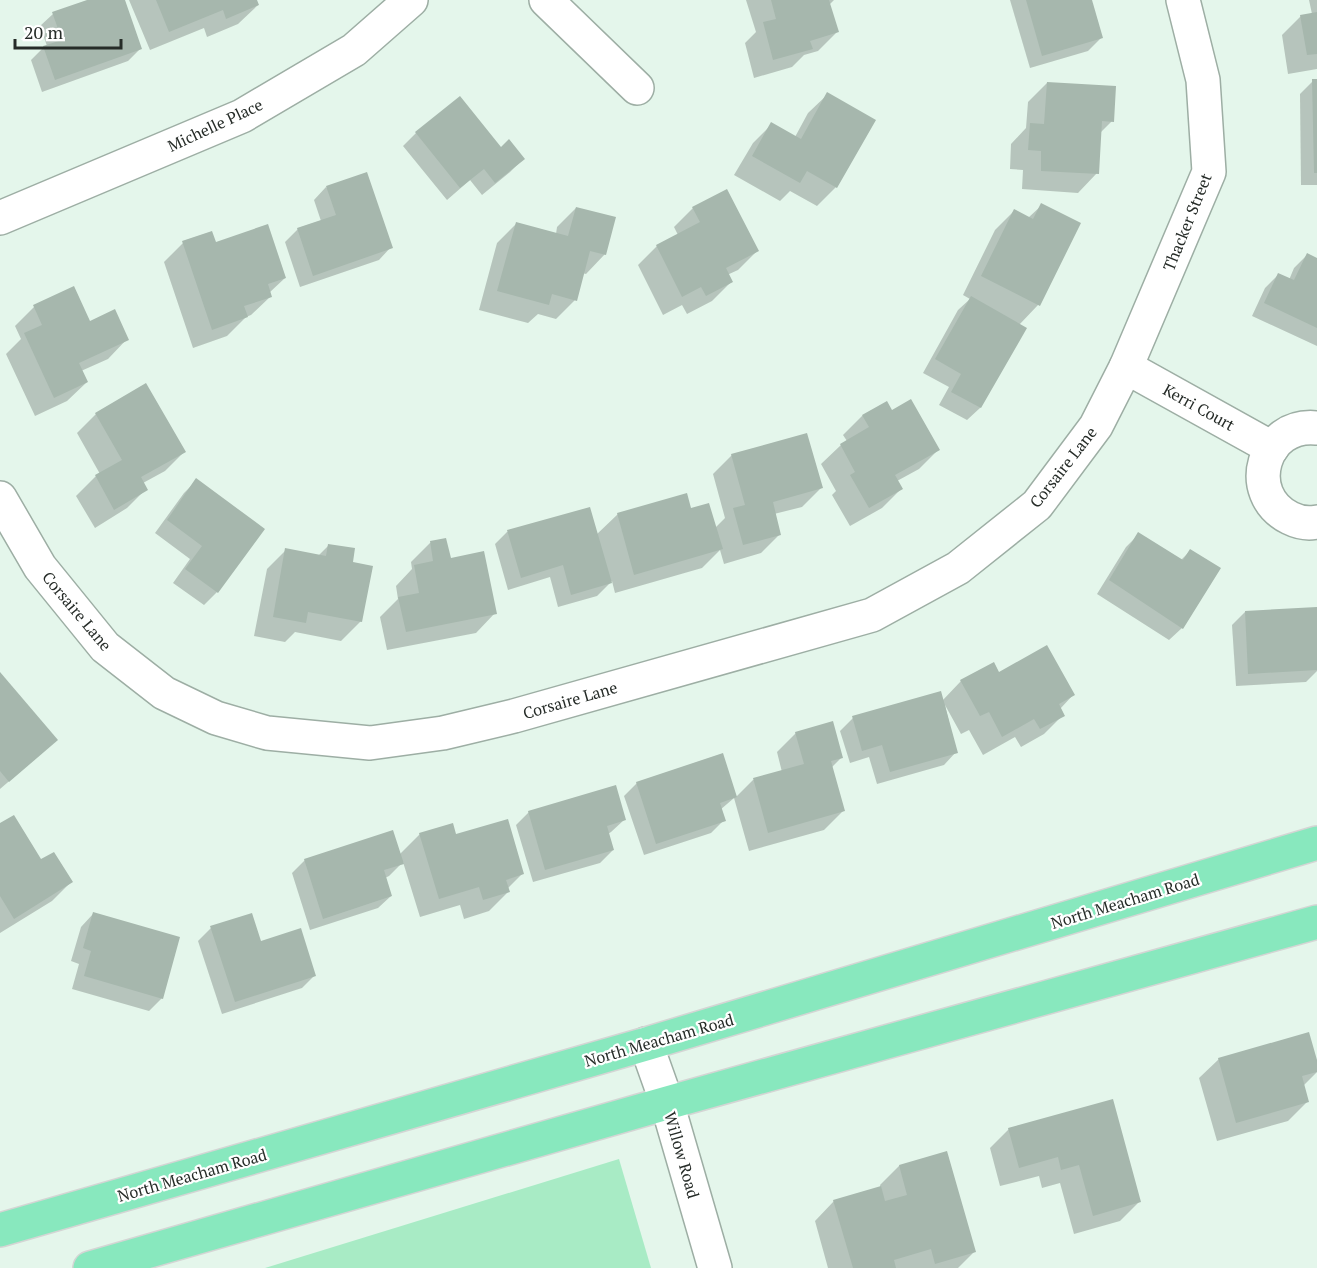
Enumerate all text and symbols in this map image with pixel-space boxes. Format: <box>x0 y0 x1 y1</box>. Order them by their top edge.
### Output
scale bar <box>15 12 122 50</box>
text: 20 m <box>24 20 64 44</box>
street label: Michelle Place <box>164 93 266 157</box>
street label: Thacker Street <box>1157 170 1217 274</box>
street label: Kerri Court <box>1159 378 1239 436</box>
street label: Corsaire Lane <box>1024 422 1102 512</box>
street label: Corsaire Lane <box>37 567 117 655</box>
street label: Corsaire Lane <box>520 676 620 724</box>
street label: North Meacham Road <box>1048 868 1202 934</box>
street label: North Meacham Road <box>582 1008 736 1072</box>
street label: Willow Road <box>659 1109 705 1201</box>
street label: North Meacham Road <box>115 1143 269 1207</box>

